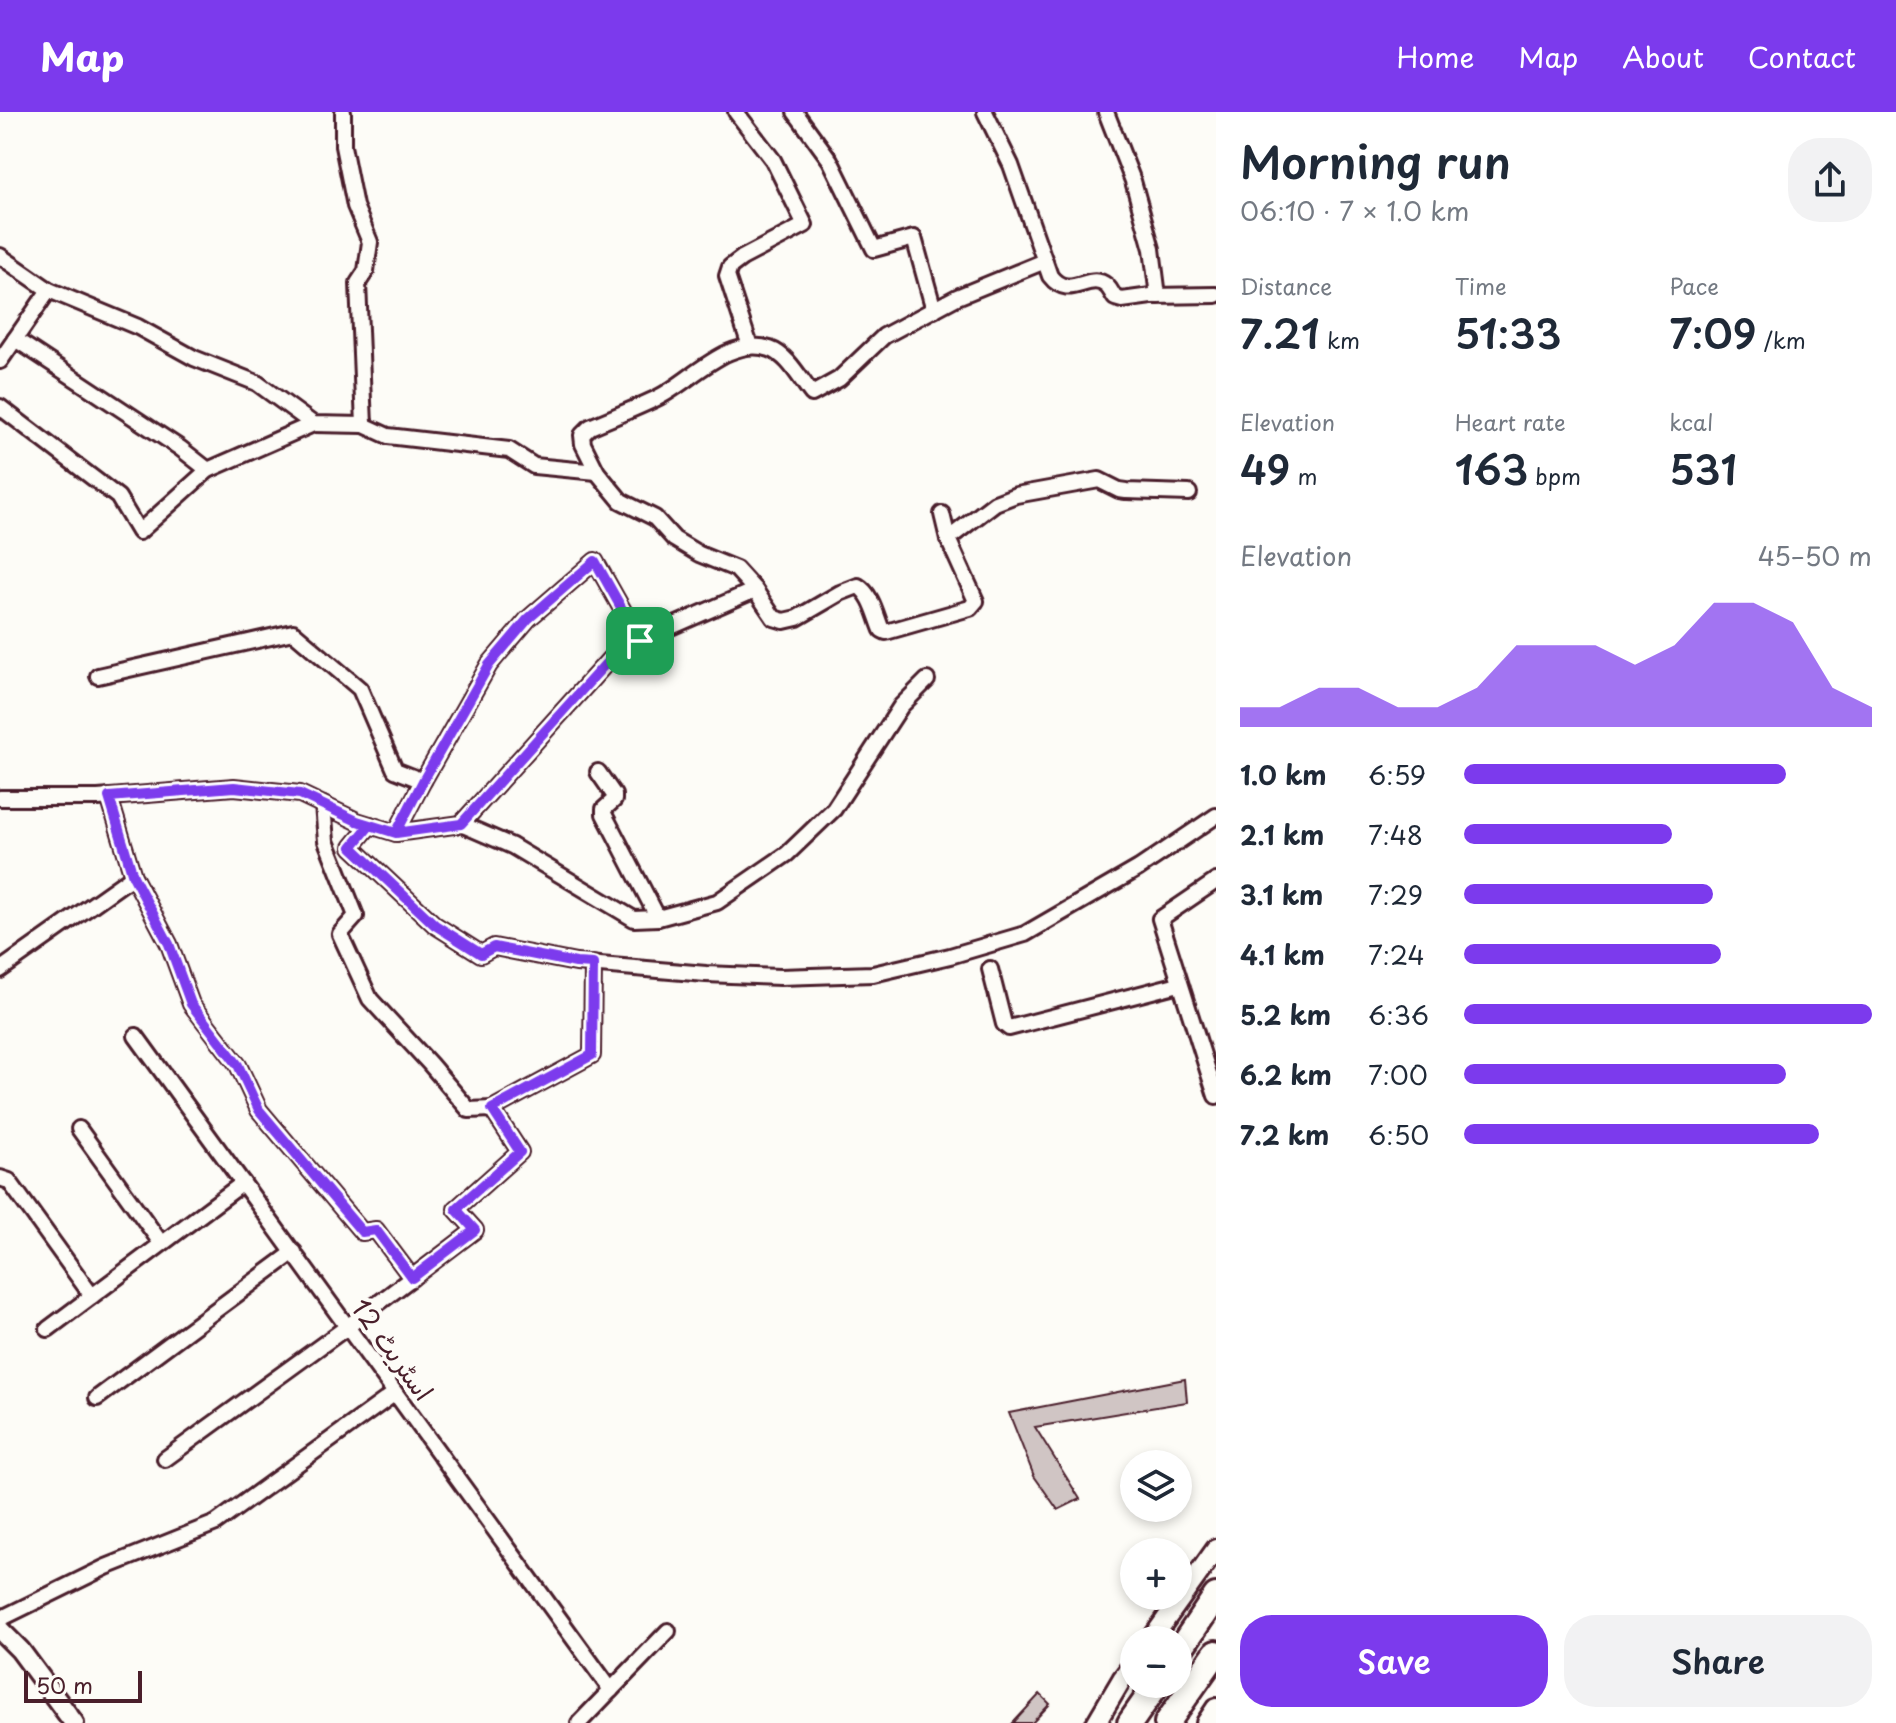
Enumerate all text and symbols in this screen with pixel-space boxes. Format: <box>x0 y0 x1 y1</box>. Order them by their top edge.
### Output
text: Map <box>40 28 124 85</box>
text: Home <box>1396 35 1474 78</box>
text: Map <box>1518 35 1578 78</box>
text: About <box>1622 35 1704 78</box>
text: Contact <box>1748 35 1856 78</box>
text: Morning run <box>1240 128 1511 194</box>
button: share <box>1788 138 1872 222</box>
text: 06:10 · 7 × 1.0 km <box>1240 191 1469 230</box>
text: Distance <box>1240 269 1332 302</box>
text: Time <box>1455 269 1507 302</box>
text: Pace <box>1669 269 1719 302</box>
text: 7.21 <box>1240 302 1320 363</box>
text: 51:33 <box>1455 302 1562 363</box>
text: 7:09 <box>1669 302 1757 363</box>
text: km <box>1320 323 1360 356</box>
text: /km <box>1757 323 1806 356</box>
text: Elevation <box>1240 405 1335 438</box>
text: Heart rate <box>1455 405 1566 438</box>
text: kcal <box>1669 405 1713 438</box>
text: 49 <box>1240 438 1290 499</box>
text: 163 <box>1455 438 1528 499</box>
text: 531 <box>1669 438 1737 499</box>
text: m <box>1290 459 1318 492</box>
text: bpm <box>1528 459 1581 492</box>
text: Elevation <box>1240 536 1352 575</box>
text: 45–50 m <box>1758 536 1872 575</box>
pin <box>606 607 674 675</box>
icon: arrive <box>618 619 662 663</box>
text: 1.0 km <box>1240 755 1327 794</box>
text: 6:59 <box>1368 755 1426 794</box>
text: 2.1 km <box>1240 815 1324 854</box>
text: 7:48 <box>1368 815 1423 854</box>
text: 3.1 km <box>1240 875 1323 914</box>
text: 7:29 <box>1368 875 1423 914</box>
text: 4.1 km <box>1240 935 1325 974</box>
text: 7:24 <box>1368 935 1425 974</box>
text: 5.2 km <box>1240 995 1331 1034</box>
text: 6:36 <box>1368 995 1429 1034</box>
text: 6.2 km <box>1240 1055 1332 1094</box>
text: 7:00 <box>1368 1055 1428 1094</box>
text: 7.2 km <box>1240 1115 1329 1154</box>
text: 6:50 <box>1368 1115 1429 1154</box>
street label: اسٹریٹ 12 <box>343 1290 443 1408</box>
map controls <box>1120 1450 1192 1698</box>
button: layers <box>1120 1450 1192 1522</box>
button: + <box>1120 1538 1192 1610</box>
button: Save <box>1240 1615 1548 1707</box>
button: Share <box>1564 1615 1872 1707</box>
button: − <box>1120 1626 1192 1698</box>
scale bar <box>24 1667 142 1703</box>
text: 50 m <box>36 1668 93 1701</box>

